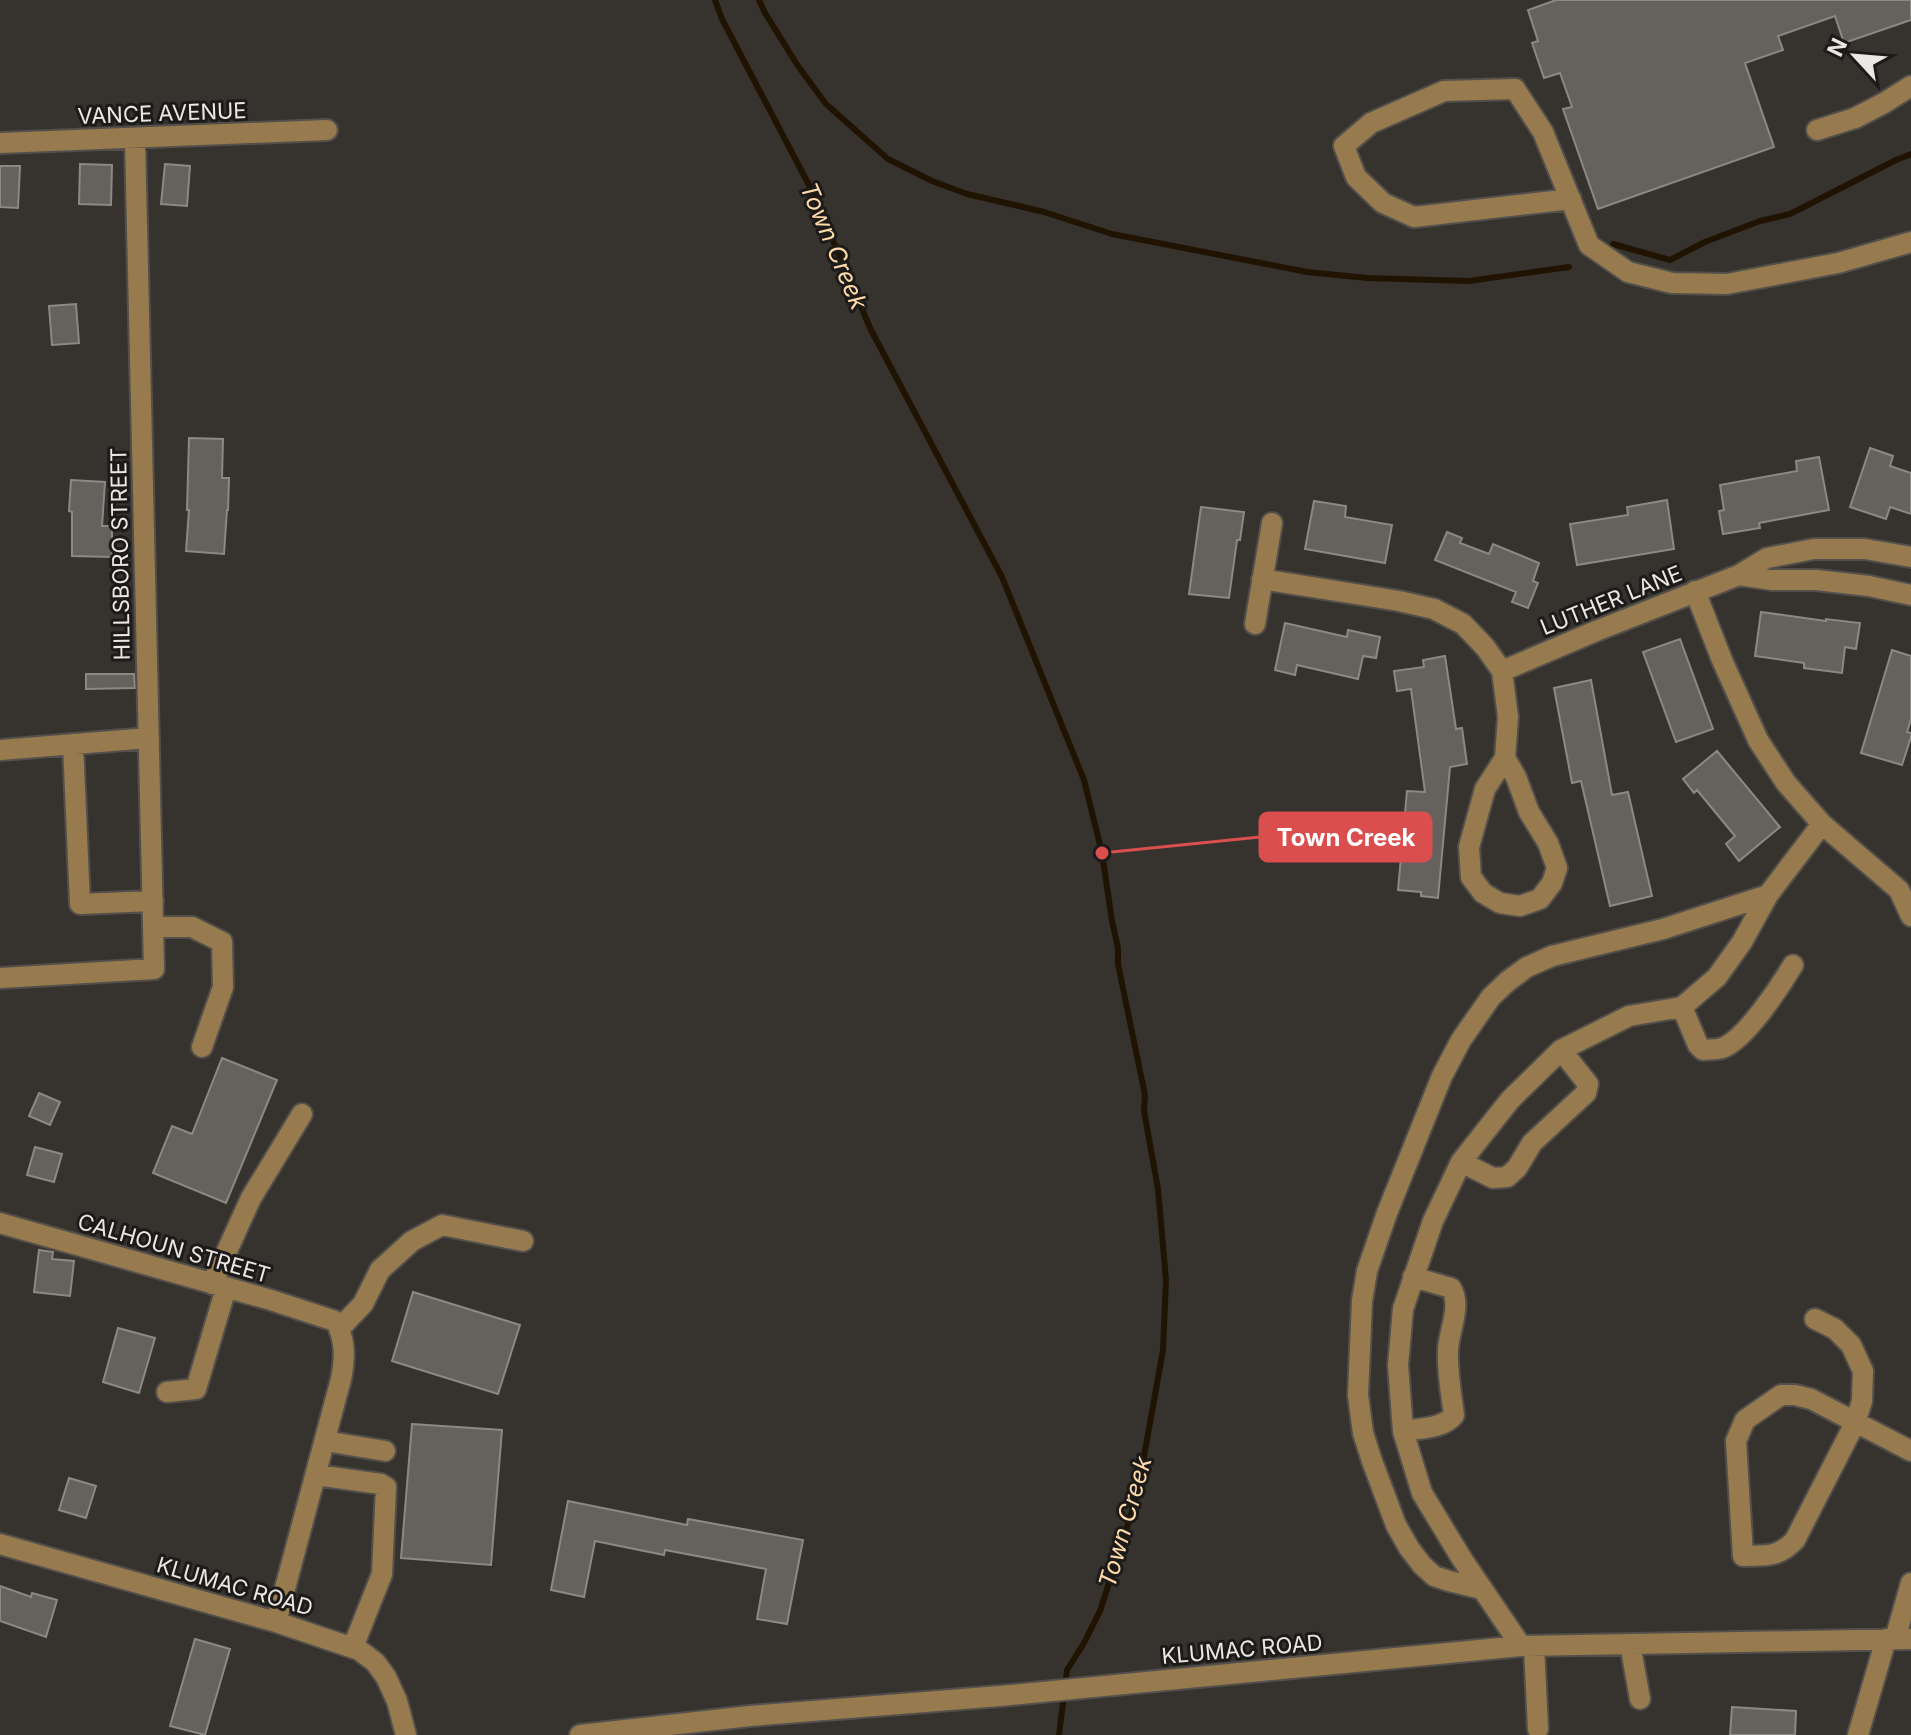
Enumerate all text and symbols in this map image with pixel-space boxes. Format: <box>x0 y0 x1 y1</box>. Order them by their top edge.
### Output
north arrow <box>1815 16 1895 96</box>
text: N <box>1822 34 1852 60</box>
street label: VANCE AVENUE <box>77 97 247 129</box>
water label: Town Creek <box>794 178 874 315</box>
street label: HILLSBORO STREET <box>105 447 135 661</box>
street label: LUTHER LANE <box>1536 560 1686 640</box>
callout: Town Creek <box>1260 813 1431 861</box>
text: Town Creek <box>1276 823 1416 852</box>
street label: CALHOUN STREET <box>75 1208 273 1288</box>
water label: Town Creek <box>1092 1452 1158 1591</box>
street label: KLUMAC ROAD <box>154 1551 316 1621</box>
street label: KLUMAC ROAD <box>1160 1629 1324 1669</box>

